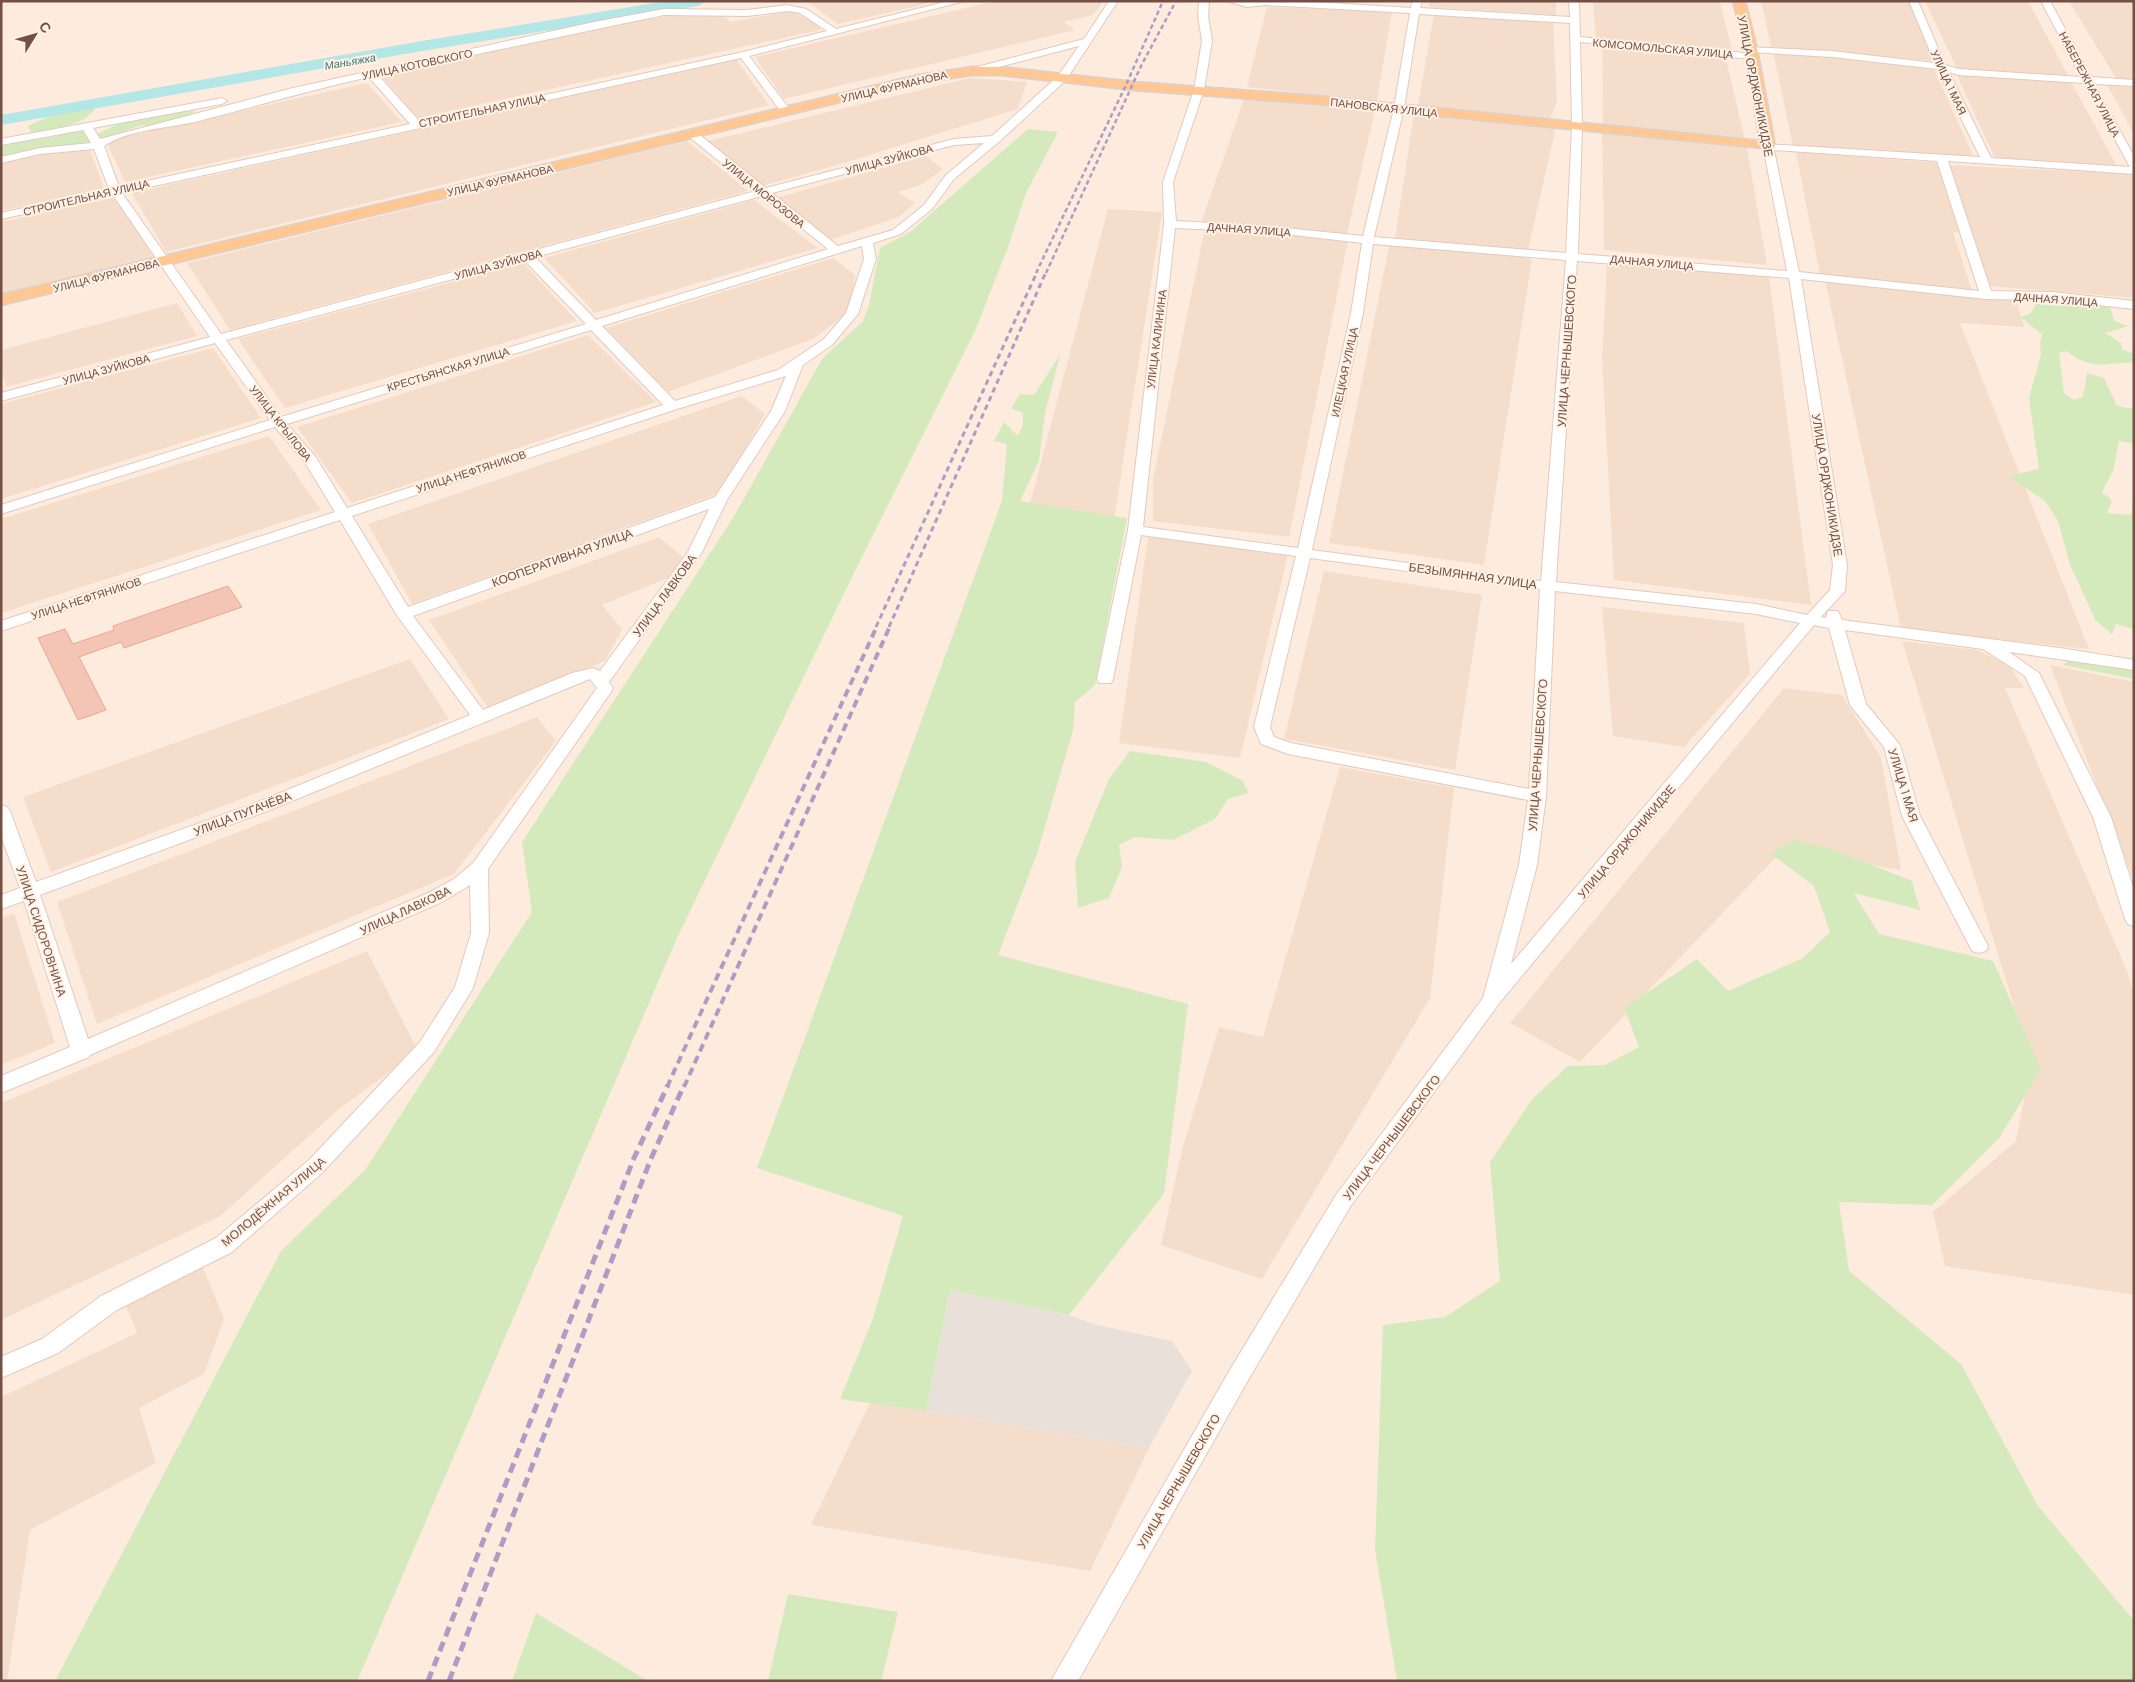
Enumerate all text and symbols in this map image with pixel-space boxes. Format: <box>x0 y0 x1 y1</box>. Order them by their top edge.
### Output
north arrow <box>10 10 60 60</box>
street label: УЛИЦА ОРДЖОНИКИДЗЕ <box>1734 14 1777 158</box>
text: С <box>36 18 56 36</box>
street label: НАБЕРЕЖНАЯ УЛИЦА <box>2057 29 2124 139</box>
street label: КОМСОМОЛЬСКАЯ УЛИЦА <box>1592 35 1735 61</box>
street label: УЛИЦА КОТОВСКОГО <box>361 46 474 82</box>
street label: УЛИЦА 1 МАЯ <box>1928 48 1970 116</box>
water label: Маньяжка <box>323 50 377 72</box>
street label: УЛИЦА ФУРМАНОВА <box>840 67 949 105</box>
street label: СТРОИТЕЛЬНАЯ УЛИЦА <box>418 90 547 130</box>
street label: ПАНОВСКАЯ УЛИЦА <box>1330 95 1439 119</box>
street label: УЛИЦА ЗУЙКОВА <box>844 141 935 177</box>
street label: УЛИЦА МОРОЗОВА <box>720 156 808 231</box>
street label: УЛИЦА ФУРМАНОВА <box>446 161 555 199</box>
street label: СТРОИТЕЛЬНАЯ УЛИЦА <box>22 176 151 218</box>
street label: ДАЧНАЯ УЛИЦА <box>1207 220 1292 238</box>
street label: УЛИЦА ЗУЙКОВА <box>453 246 544 282</box>
street label: ДАЧНАЯ УЛИЦА <box>1610 252 1695 272</box>
street label: УЛИЦА ФУРМАНОВА <box>52 255 161 294</box>
street label: УЛИЦА ЧЕРНЫШЕВСКОГО <box>1554 274 1579 428</box>
street label: УЛИЦА КАЛИНИНА <box>1143 288 1169 389</box>
street label: ДАЧНАЯ УЛИЦА <box>2014 290 2099 308</box>
street label: ИЛЕЦКАЯ УЛИЦА <box>1328 325 1360 418</box>
street label: КРЕСТЬЯНСКАЯ УЛИЦА <box>385 344 511 394</box>
street label: УЛИЦА ЗУЙКОВА <box>61 351 152 387</box>
street label: УЛИЦА КРЫЛОВА <box>247 382 315 464</box>
street label: УЛИЦА ОРДЖОНИКИДЗЕ <box>1809 413 1846 557</box>
street label: УЛИЦА НЕФТЯНИКОВ <box>414 447 528 495</box>
street label: КООПЕРАТИВНАЯ УЛИЦА <box>490 525 635 590</box>
street label: УЛИЦА ЛАВКОВА <box>629 551 699 640</box>
street label: БЕЗЫМЯННАЯ УЛИЦА <box>1408 559 1538 592</box>
street label: УЛИЦА НЕФТЯНИКОВ <box>29 574 143 622</box>
street label: УЛИЦА ЧЕРНЫШЕВСКОГО <box>1525 678 1550 832</box>
street label: УЛИЦА 1 МАЯ <box>1885 746 1922 824</box>
street label: УЛИЦА ОРДЖОНИКИДЗЕ <box>1574 781 1678 901</box>
street label: УЛИЦА ПУГАЧЁВА <box>191 788 293 839</box>
street label: УЛИЦА СИДОРОВНИНА <box>13 864 70 999</box>
street label: УЛИЦА ЛАВКОВА <box>357 883 453 938</box>
street label: УЛИЦА ЧЕРНЫШЕВСКОГО <box>1339 1072 1443 1203</box>
street label: МОЛОДЁЖНАЯ УЛИЦА <box>218 1153 329 1249</box>
street label: УЛИЦА ЧЕРНЫШЕВСКОГО <box>1134 1411 1223 1551</box>

